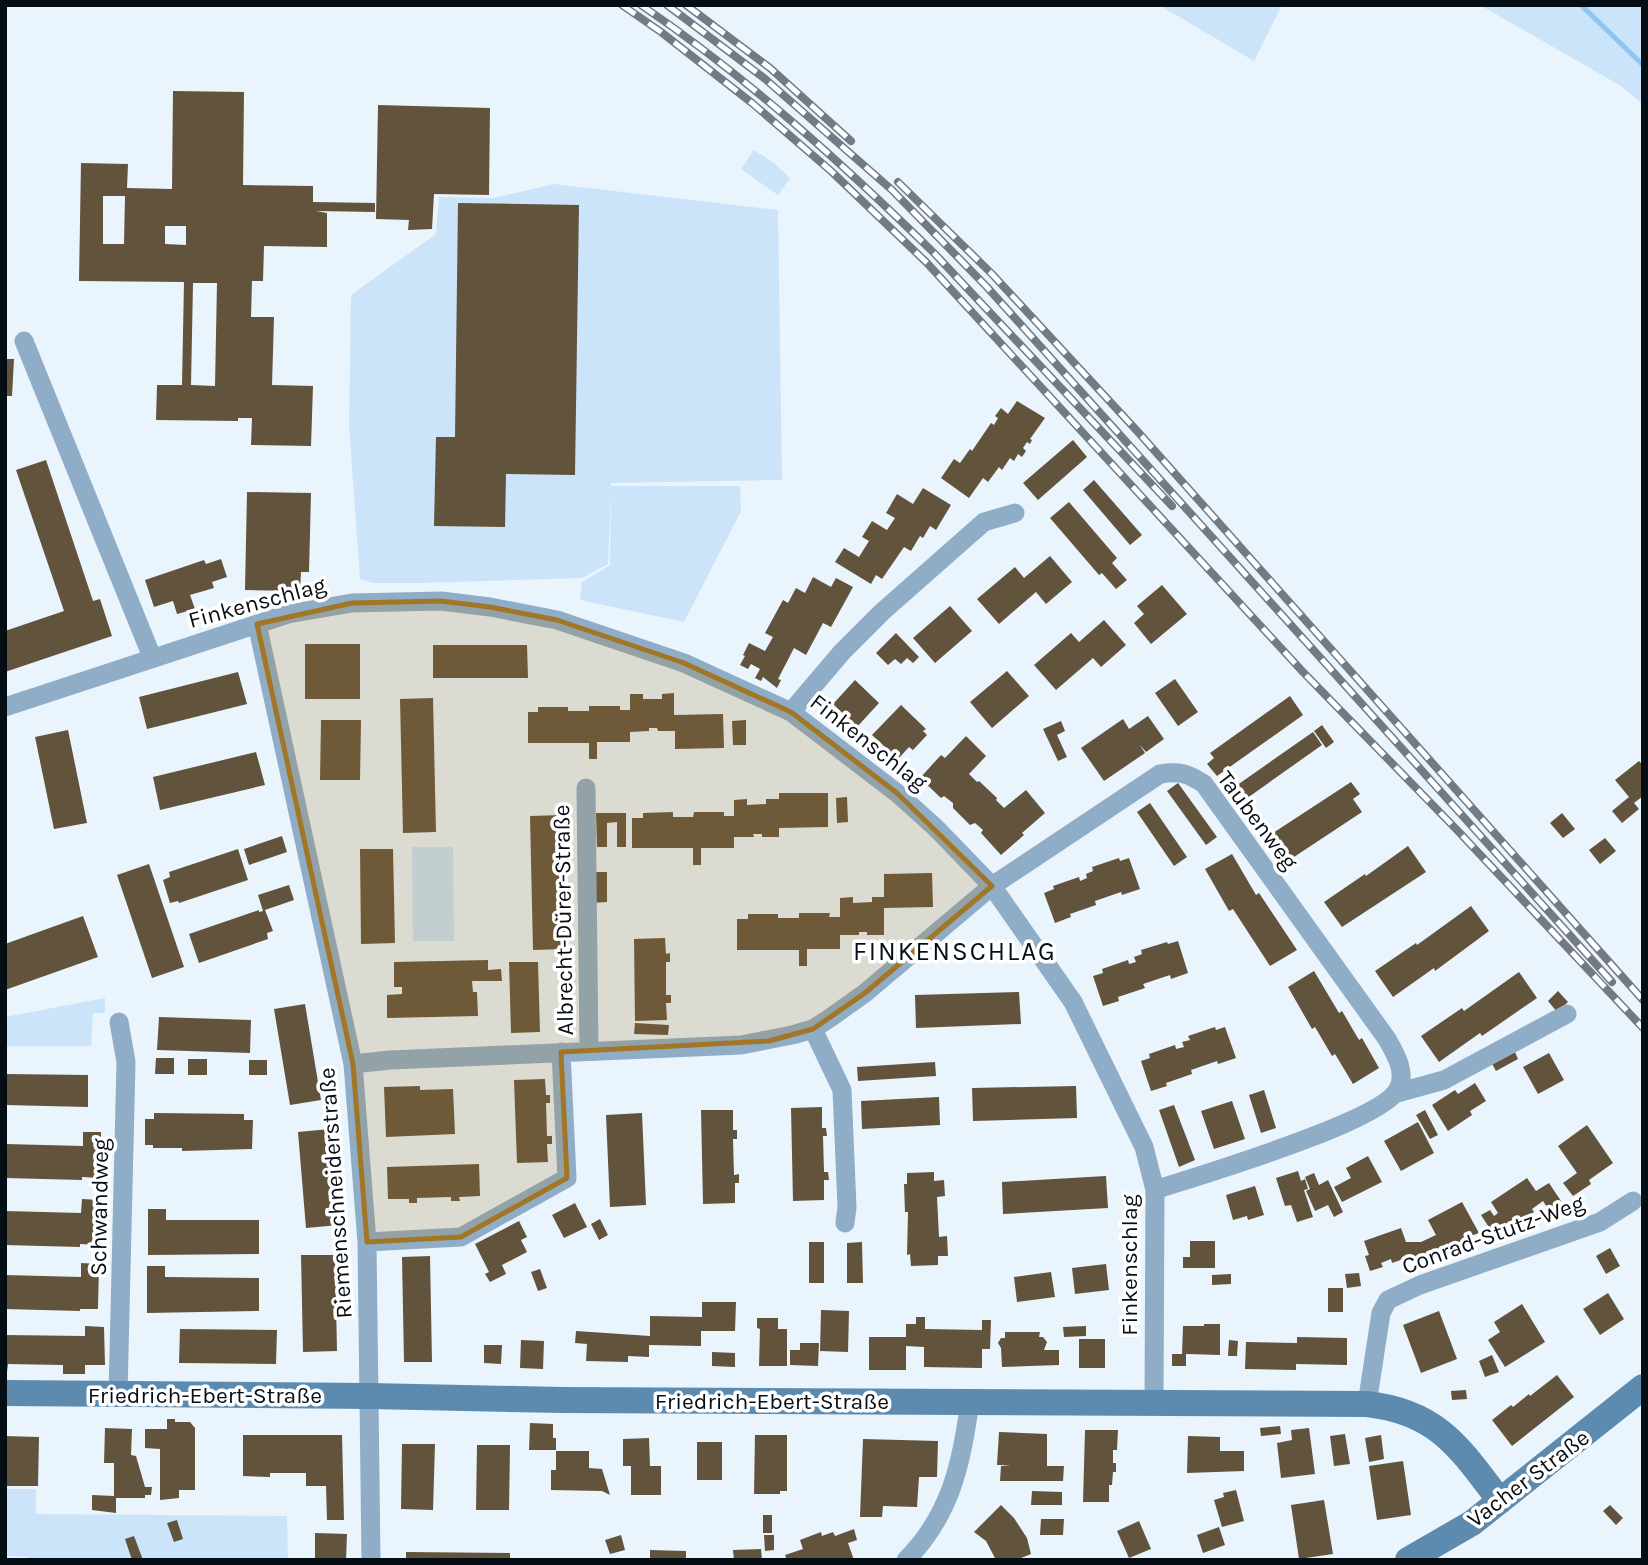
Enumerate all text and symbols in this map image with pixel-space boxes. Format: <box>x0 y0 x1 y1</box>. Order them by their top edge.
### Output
street label: Finkenschlag <box>185 571 329 634</box>
street label: Finkenschlag <box>805 688 933 797</box>
street label: Taubenweg <box>1212 766 1304 875</box>
street label: Albrecht-Dürer-Straße <box>548 804 579 1036</box>
district label: FINKENSCHLAG <box>853 936 1057 967</box>
street label: Riemenschneiderstraße <box>313 1066 358 1319</box>
street label: Schwandweg <box>85 1138 114 1276</box>
street label: Conrad-Stutz-Weg <box>1398 1189 1588 1280</box>
street label: Finkenschlag <box>1116 1194 1143 1336</box>
street label: Friedrich-Ebert-Straße <box>88 1382 322 1409</box>
street label: Friedrich-Ebert-Straße <box>655 1388 889 1415</box>
street label: Vacher Straße <box>1462 1424 1595 1533</box>

